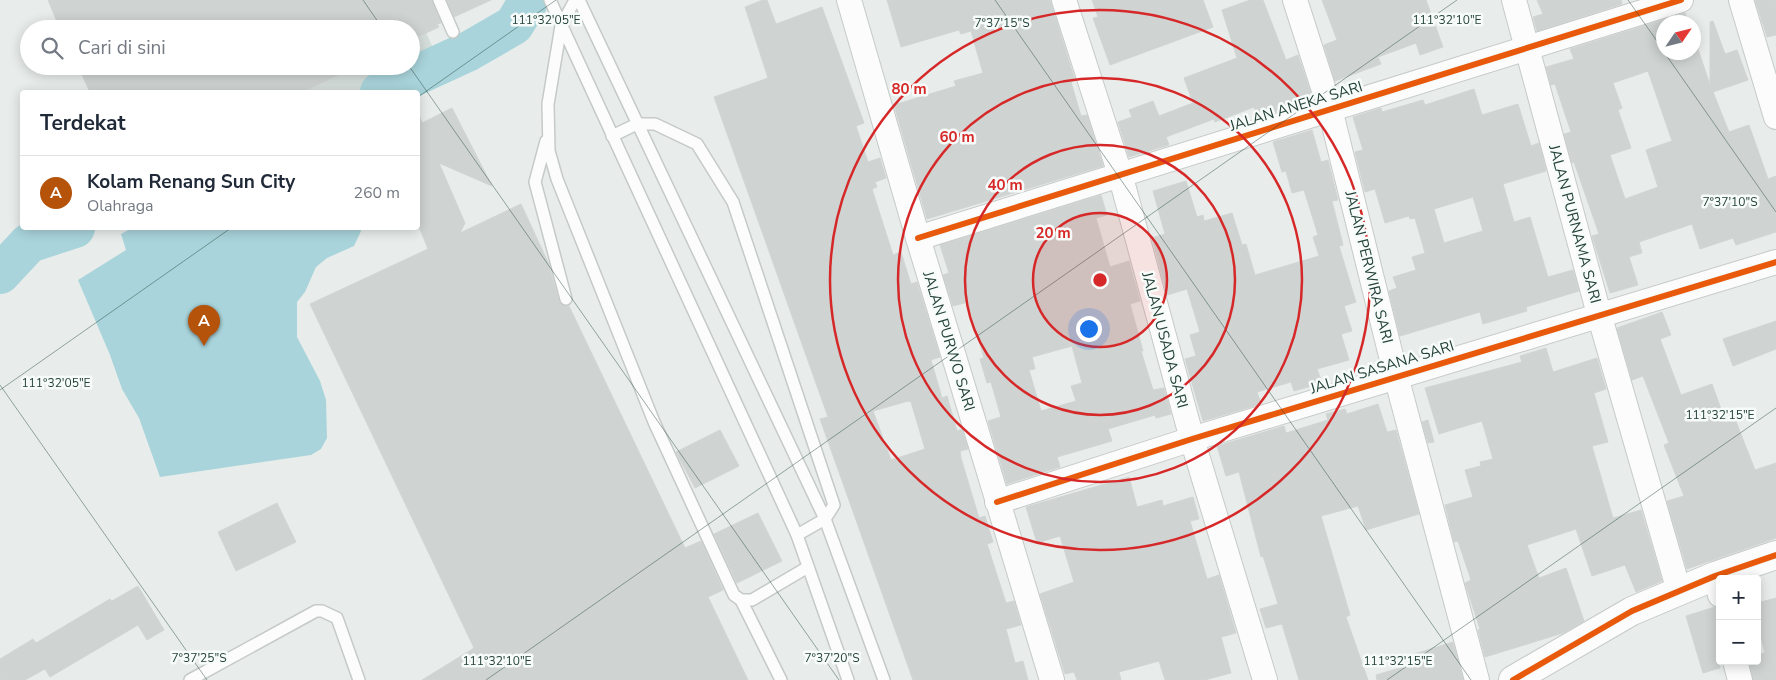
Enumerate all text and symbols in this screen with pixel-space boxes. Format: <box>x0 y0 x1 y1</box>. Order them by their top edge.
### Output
text: 111°32'05"E <box>511 12 581 28</box>
text: 111°32'10"E <box>1412 12 1482 28</box>
text: 7°37'15"S <box>974 15 1030 31</box>
north arrow <box>1656 15 1701 60</box>
search box <box>20 20 420 75</box>
icon: search <box>38 34 66 62</box>
text: Cari di sini <box>78 35 166 61</box>
street label: JALAN ANEKA SARI <box>1226 76 1365 136</box>
text: 80 m <box>891 79 927 99</box>
text: Terdekat <box>40 109 126 137</box>
text: 60 m <box>939 127 975 147</box>
street label: JALAN PURNAMA SARI <box>1544 141 1606 306</box>
text: Kolam Renang Sun City <box>87 169 295 195</box>
text: 40 m <box>987 175 1023 195</box>
text: A <box>50 182 62 204</box>
text: 260 m <box>353 182 400 204</box>
street label: JALAN PERWIRA SARI <box>1340 188 1398 345</box>
text: 7°37'10"S <box>1702 194 1758 210</box>
text: Olahraga <box>87 195 154 217</box>
text: 20 m <box>1035 223 1071 243</box>
street label: JALAN PURWO SARI <box>918 268 980 413</box>
street label: JALAN USADA SARI <box>1137 269 1193 410</box>
centre of rings <box>1091 271 1109 289</box>
pin: A <box>188 305 220 346</box>
your location <box>1076 316 1102 342</box>
street label: JALAN SASANA SARI <box>1307 336 1456 399</box>
text: 111°32'05"E <box>21 375 91 391</box>
text: 111°32'15"E <box>1685 407 1755 423</box>
map controls <box>1716 575 1761 665</box>
button: + <box>1716 575 1761 620</box>
button: − <box>1716 620 1761 665</box>
text: 7°37'25"S <box>171 650 227 666</box>
text: 7°37'20"S <box>804 650 860 666</box>
text: 111°32'10"E <box>462 653 532 669</box>
text: 111°32'15"E <box>1363 653 1433 669</box>

